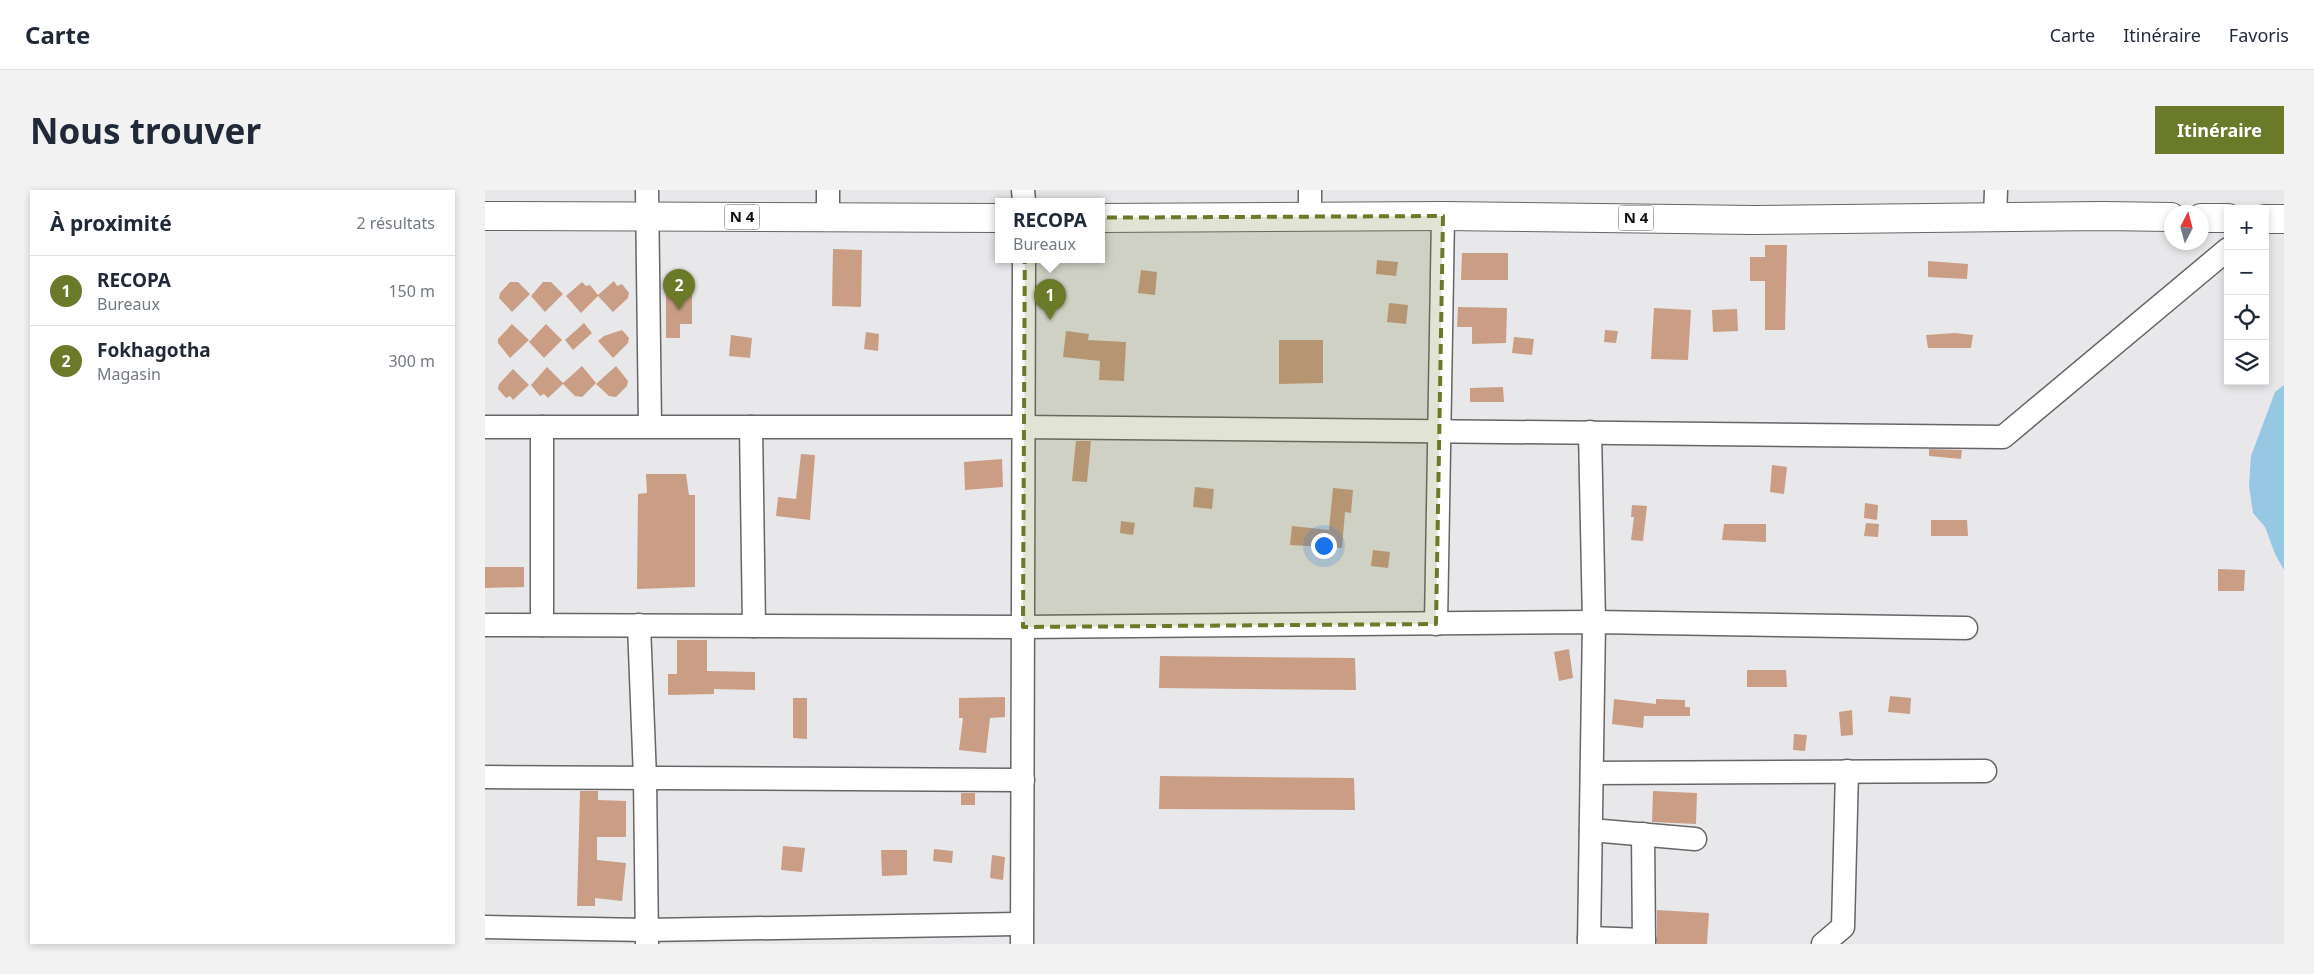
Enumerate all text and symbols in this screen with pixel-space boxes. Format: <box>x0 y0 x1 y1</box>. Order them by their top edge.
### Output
text: Carte <box>25 18 90 51</box>
text: Carte <box>2050 23 2095 47</box>
text: Itinéraire <box>2123 23 2201 47</box>
text: Favoris <box>2229 23 2289 47</box>
button: Itinéraire <box>2155 106 2284 154</box>
text: Nous trouver <box>30 107 261 154</box>
popup <box>995 198 1105 263</box>
road number: N 4 <box>725 205 759 230</box>
road number: N 4 <box>1619 205 1653 230</box>
north arrow <box>2164 205 2209 250</box>
map controls <box>2224 205 2269 385</box>
button: + <box>2224 205 2269 250</box>
text: RECOPA <box>1013 207 1087 233</box>
text: À proximité <box>50 209 172 237</box>
text: 2 résultats <box>357 212 435 234</box>
text: Bureaux <box>1013 233 1076 255</box>
button: − <box>2224 250 2269 295</box>
text: RECOPA <box>97 267 171 293</box>
pin: 2 <box>663 269 695 310</box>
pin: 1 <box>1034 279 1066 320</box>
text: 1 <box>61 280 71 302</box>
text: 150 m <box>388 280 435 302</box>
text: Bureaux <box>97 293 160 315</box>
button: locate <box>2224 295 2269 340</box>
text: Fokhagotha <box>97 337 211 363</box>
button: layers <box>2224 340 2269 385</box>
text: 2 <box>61 350 71 372</box>
text: 300 m <box>388 350 435 372</box>
text: Magasin <box>97 363 161 385</box>
your location <box>1311 533 1337 559</box>

